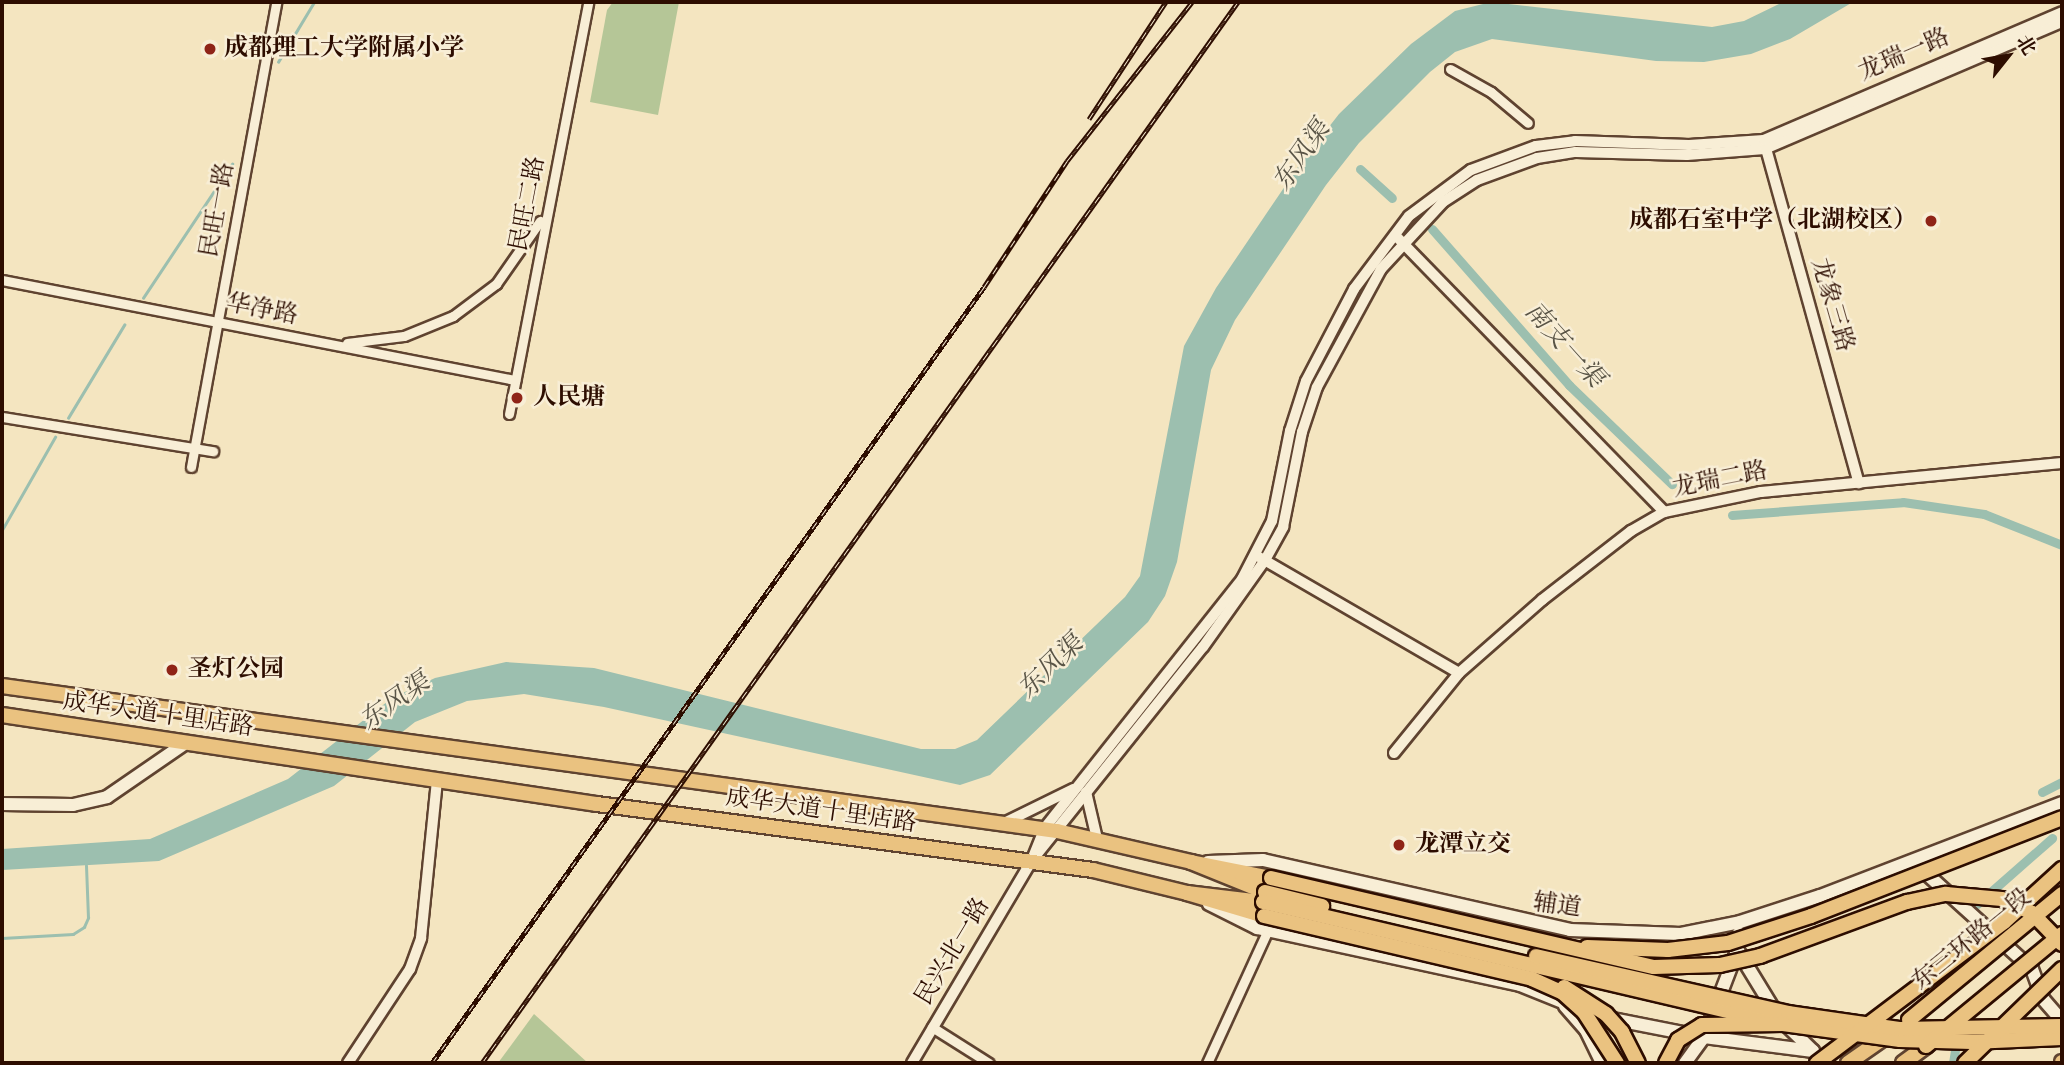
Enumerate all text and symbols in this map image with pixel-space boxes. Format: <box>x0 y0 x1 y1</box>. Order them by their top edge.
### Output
north arrow <box>1973 21 2043 91</box>
street label: 龙瑞一路 <box>1854 23 1954 87</box>
text: 北 <box>2011 31 2041 60</box>
place label: 成都理工大学附属小学 <box>224 35 464 63</box>
marker: 成都理工大学附属小学 <box>202 41 218 57</box>
water label: 东风渠 <box>1267 115 1337 197</box>
street label: 民旺二路 <box>505 154 551 254</box>
street label: 民旺一路 <box>195 160 241 260</box>
place label: 成都石室中学（北湖校区） <box>1629 207 1917 235</box>
marker: 成都石室中学（北湖校区） <box>1923 213 1939 229</box>
street label: 龙象三路 <box>1805 255 1859 355</box>
street label: 华净路 <box>224 289 300 331</box>
water label: 南支一渠 <box>1518 296 1610 394</box>
place label: 人民塘 <box>533 384 605 412</box>
marker: 人民塘 <box>507 388 527 408</box>
street label: 龙瑞二路 <box>1670 457 1770 503</box>
water label: 东风渠 <box>1012 629 1090 705</box>
place label: 圣灯公园 <box>188 656 284 684</box>
marker: 圣灯公园 <box>162 660 182 680</box>
water label: 东风渠 <box>354 667 436 737</box>
street label: 成华大道十里店路 <box>61 687 255 743</box>
street label: 成华大道十里店路 <box>724 783 918 839</box>
place label: 龙潭立交 <box>1415 831 1511 859</box>
marker: 龙潭立交 <box>1389 835 1409 855</box>
street label: 东三环路一段 <box>1907 883 2037 997</box>
street label: 辅道 <box>1531 888 1583 924</box>
street label: 民兴北一路 <box>910 893 996 1011</box>

